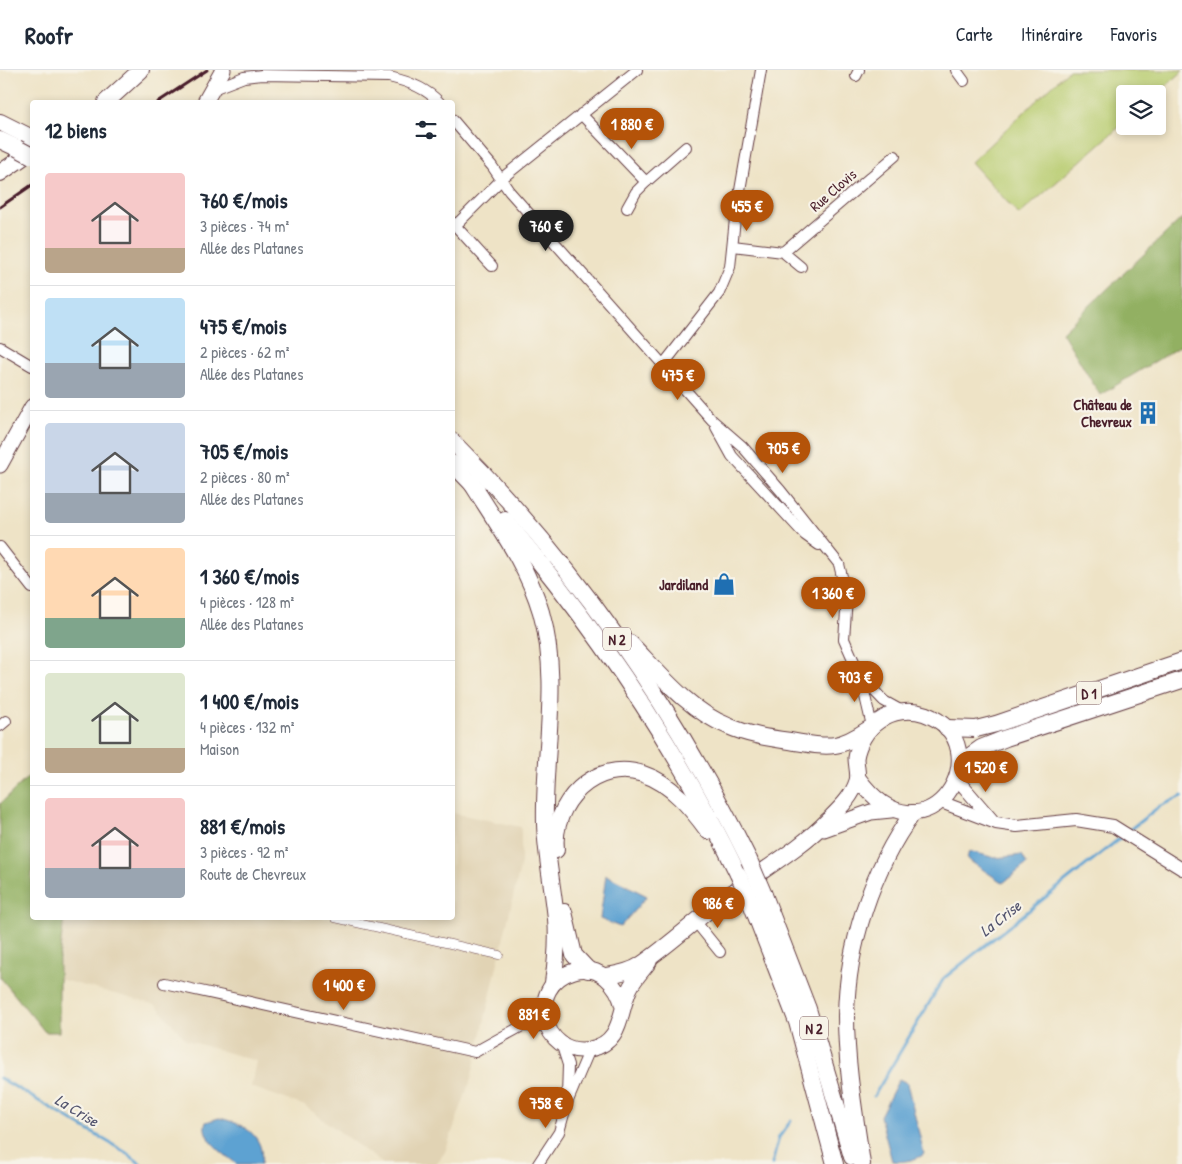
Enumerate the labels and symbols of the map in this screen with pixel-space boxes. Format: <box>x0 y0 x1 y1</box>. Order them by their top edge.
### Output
pin: 1 880 € <box>586 108 678 150</box>
street label: Rue Clovis <box>805 164 861 216</box>
pin: 455 € <box>712 190 782 232</box>
pin: 760 € <box>511 210 581 252</box>
pin: 475 € <box>643 358 713 401</box>
place label: Château de Chevreux <box>1073 394 1132 432</box>
building icon: Château de Chevreux <box>1135 400 1161 426</box>
pin: 705 € <box>748 432 818 474</box>
shop icon: Jardiland <box>711 571 737 597</box>
place label: Jardiland <box>659 574 708 595</box>
pin: 1 360 € <box>787 576 879 619</box>
road number: N 2 <box>603 628 631 650</box>
pin: 703 € <box>820 660 890 703</box>
road number: D 1 <box>1076 682 1102 704</box>
pin: 1 520 € <box>940 750 1032 793</box>
pin: 986 € <box>683 886 753 929</box>
water label: La Crise <box>975 894 1026 941</box>
pin: 1 400 € <box>298 968 390 1011</box>
pin: 881 € <box>499 998 569 1040</box>
road number: N 2 <box>800 1016 828 1040</box>
pin: 758 € <box>511 1086 581 1129</box>
water label: La Crise <box>51 1088 103 1132</box>

